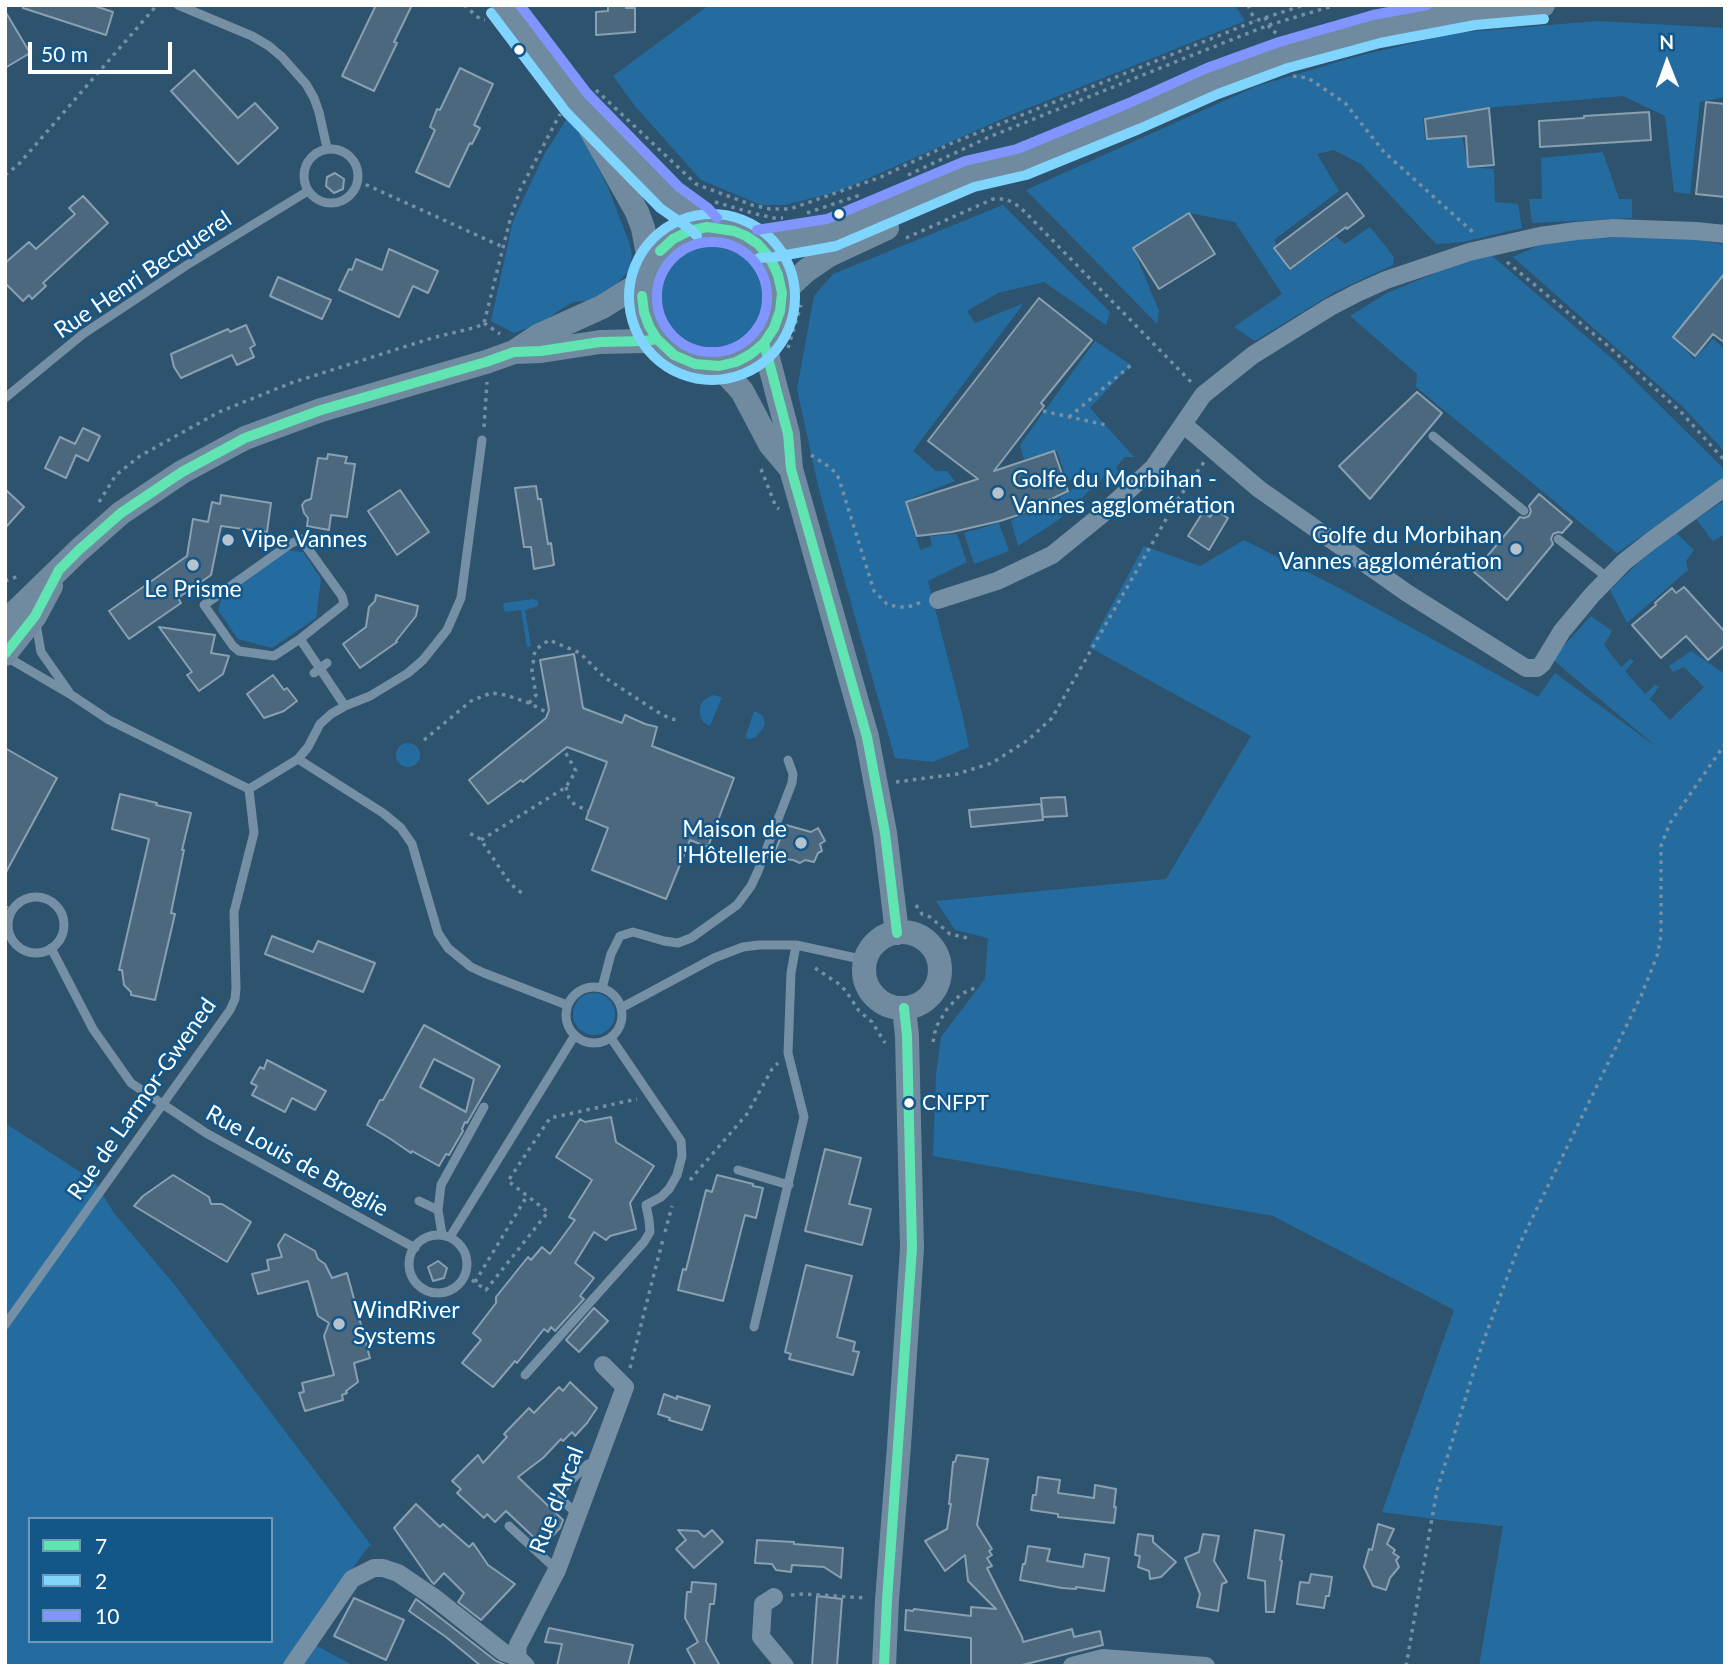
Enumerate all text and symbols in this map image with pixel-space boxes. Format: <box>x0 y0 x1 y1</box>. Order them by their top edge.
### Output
scale bar <box>32 28 175 72</box>
north arrow <box>1632 28 1702 98</box>
text: N <box>1659 30 1674 53</box>
text: 50 m <box>41 41 88 66</box>
unlabelled marker <box>512 43 526 57</box>
street label: Rue Henri Becquerel <box>49 205 237 345</box>
unlabelled marker <box>832 207 846 221</box>
place label: Golfe du Morbihan - Vannes agglomération <box>1012 466 1235 520</box>
marker: Golfe du Morbihan - Vannes agglomération <box>990 485 1006 501</box>
place label: Golfe du Morbihan Vannes agglomération <box>1279 522 1502 576</box>
place label: Vipe Vannes <box>242 526 367 554</box>
marker: Vipe Vannes <box>220 532 236 548</box>
marker: Golfe du Morbihan Vannes agglomération <box>1508 541 1524 557</box>
marker: Le Prisme <box>185 557 201 573</box>
place label: Le Prisme <box>144 576 242 604</box>
place label: Maison de l'Hôtellerie <box>677 816 787 870</box>
marker: Maison de l'Hôtellerie <box>793 835 809 851</box>
street label: Rue de Larmor-Gwened <box>62 993 222 1205</box>
place label: CNFPT <box>922 1090 989 1116</box>
marker: CNFPT <box>902 1096 916 1110</box>
street label: Rue Louis de Broglie <box>201 1099 393 1223</box>
place label: WindRiver Systems <box>353 1297 460 1351</box>
marker: WindRiver Systems <box>331 1316 347 1332</box>
street label: Rue d'Arcal <box>524 1443 590 1557</box>
legend <box>28 1517 273 1643</box>
text: 7 <box>95 1533 107 1558</box>
text: 2 <box>95 1568 107 1593</box>
text: 10 <box>95 1603 119 1628</box>

